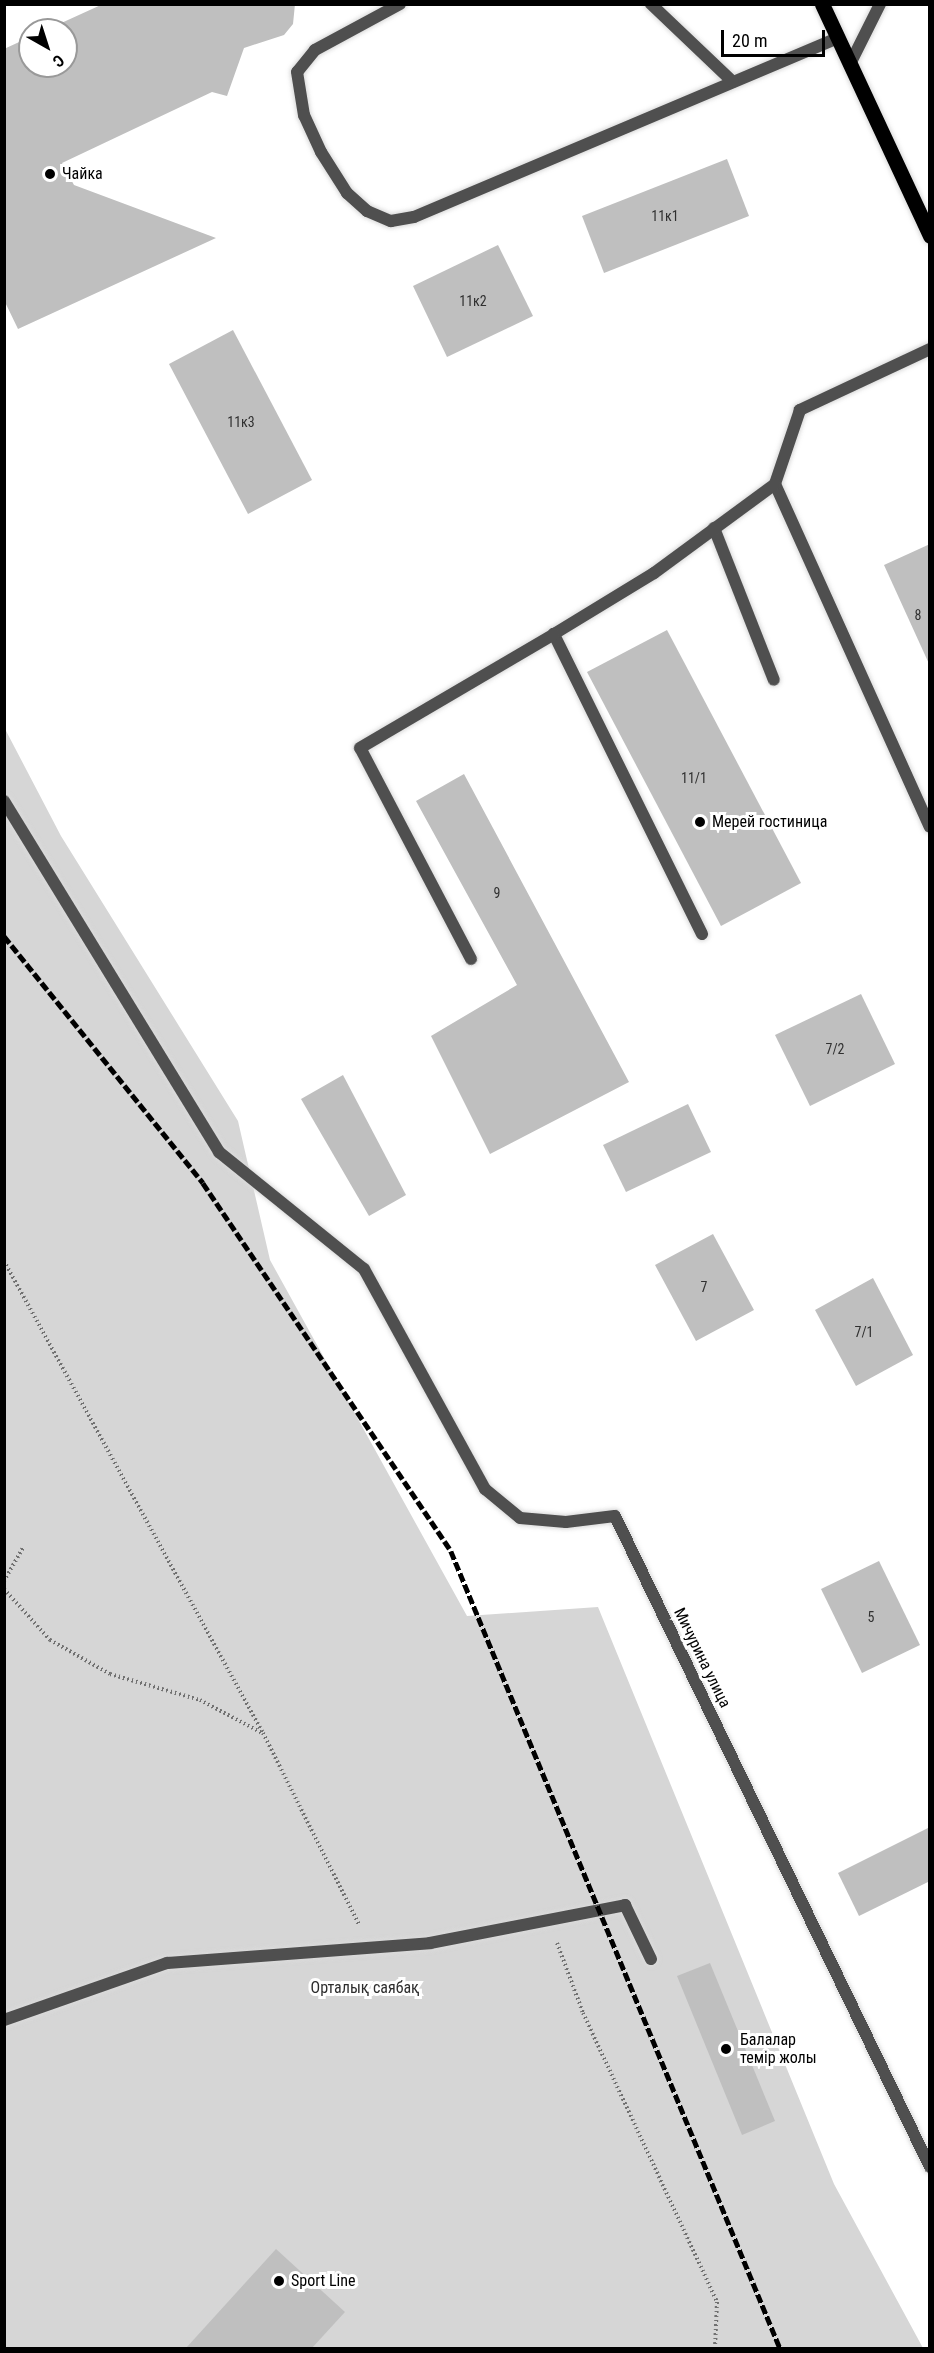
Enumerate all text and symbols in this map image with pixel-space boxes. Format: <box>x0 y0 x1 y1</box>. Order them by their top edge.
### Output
north arrow <box>18 18 78 78</box>
scale bar <box>724 18 828 56</box>
text: 20 m <box>732 30 767 51</box>
text: С <box>49 51 68 71</box>
place label: Чайка <box>62 164 103 184</box>
marker: Чайка <box>43 167 57 181</box>
house number: 11к1 <box>651 208 679 224</box>
house number: 11к2 <box>459 293 487 309</box>
house number: 11к3 <box>227 414 255 430</box>
house number: 8 <box>915 607 921 623</box>
house number: 11/1 <box>681 770 707 786</box>
place label: Мерей гостиница <box>712 812 827 832</box>
marker: Мерей гостиница <box>693 815 707 829</box>
house number: 9 <box>494 885 500 901</box>
house number: 7/2 <box>825 1041 845 1057</box>
house number: 7 <box>701 1279 707 1295</box>
house number: 7/1 <box>854 1324 874 1340</box>
street label: Мичурина улица <box>670 1605 734 1711</box>
house number: 5 <box>868 1609 874 1625</box>
park label: Орталық саябақ <box>311 1978 419 1998</box>
place label: Балалар темір жолы <box>740 2030 817 2068</box>
marker: Балалар темір жолы <box>717 2040 735 2058</box>
place label: Sport Line <box>291 2271 355 2291</box>
marker: Sport Line <box>272 2274 286 2288</box>

